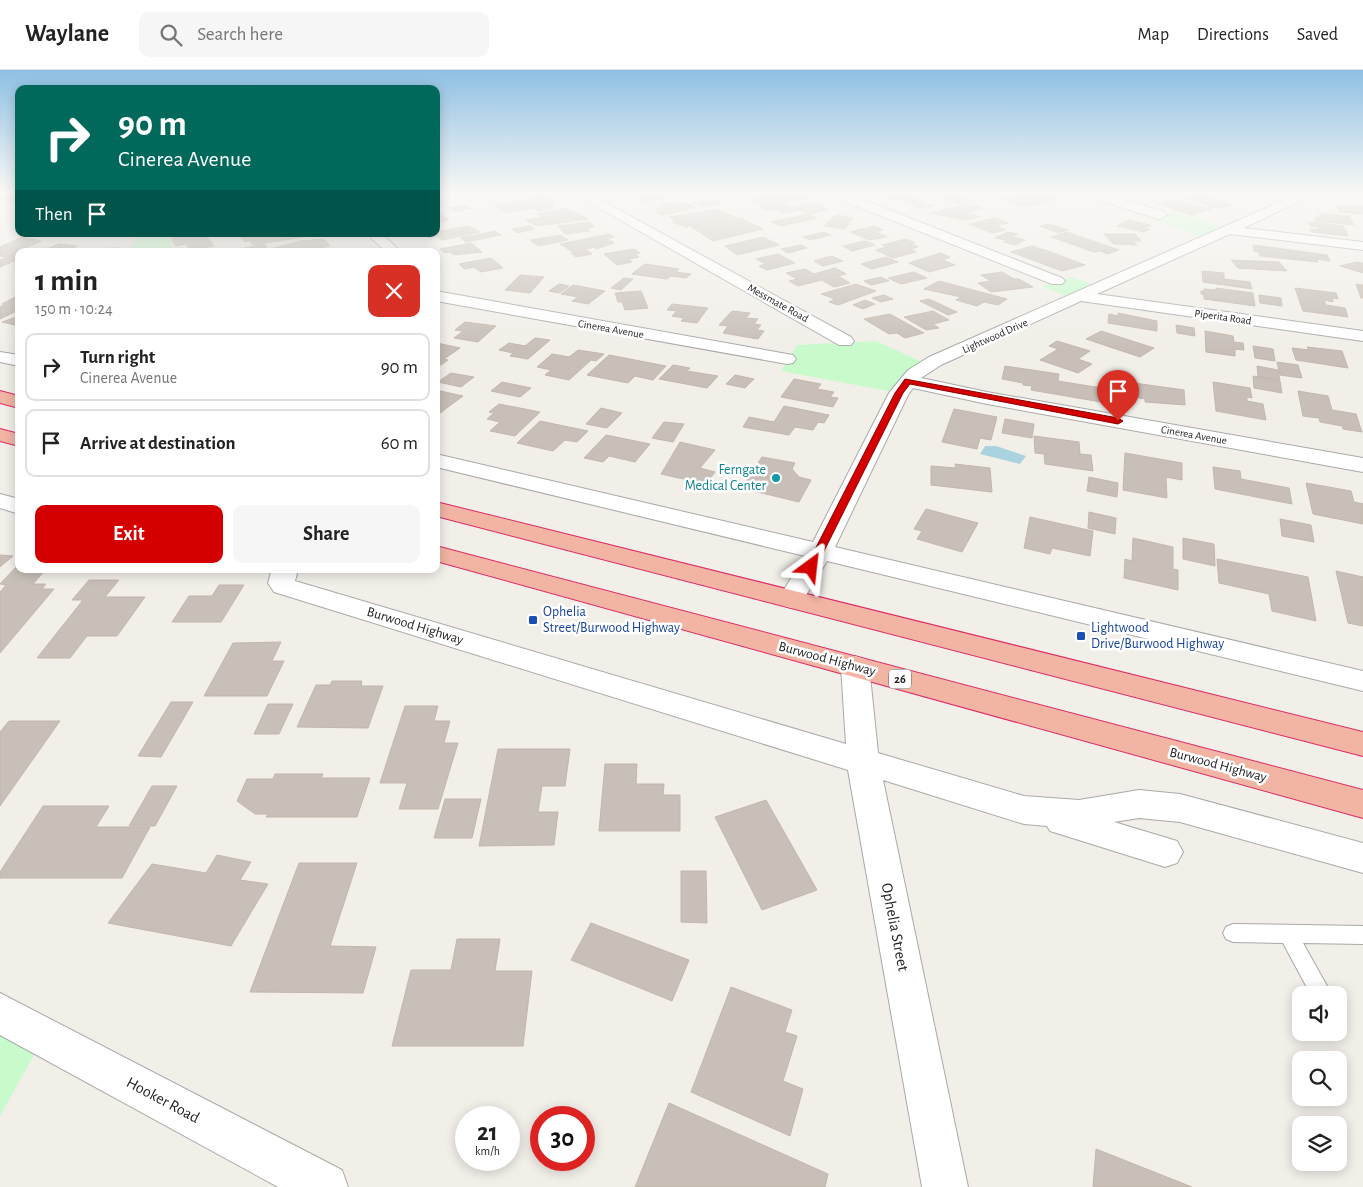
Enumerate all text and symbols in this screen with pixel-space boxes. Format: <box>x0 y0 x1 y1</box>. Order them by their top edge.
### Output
search box <box>139 12 489 57</box>
icon: search <box>157 21 185 49</box>
text: Waylane <box>25 22 109 46</box>
text: Search here <box>197 25 283 44</box>
text: Map <box>1138 26 1169 44</box>
text: Directions <box>1197 26 1269 44</box>
text: Saved <box>1297 26 1338 44</box>
icon: right <box>35 105 100 170</box>
text: 90 m <box>118 107 187 142</box>
text: Cinerea Avenue <box>118 148 251 170</box>
icon: arrive <box>83 200 111 228</box>
text: Then <box>35 205 73 224</box>
button: close <box>368 265 420 317</box>
text: 1 min <box>35 266 98 296</box>
street label: Messmate Road <box>746 282 811 324</box>
text: 150 m · 10:24 <box>35 301 113 317</box>
street label: Piperita Road <box>1194 308 1253 326</box>
street label: Lightwood Drive <box>961 317 1029 355</box>
street label: Cinerea Avenue <box>577 318 645 340</box>
text: Turn right <box>80 348 155 367</box>
icon: right <box>37 353 65 381</box>
text: 90 m <box>381 358 418 377</box>
text: Cinerea Avenue <box>80 370 177 386</box>
pin <box>1097 370 1139 421</box>
icon: arrive <box>1104 377 1132 405</box>
street label: Cinerea Avenue <box>1160 424 1228 446</box>
icon: arrive <box>37 429 65 457</box>
text: Arrive at destination <box>80 434 236 453</box>
text: 60 m <box>381 434 418 453</box>
place label: Ferngate Medical Center <box>685 463 766 493</box>
marker: Ferngate Medical Center <box>770 472 782 484</box>
button: Exit <box>35 505 223 563</box>
button: Share <box>233 505 420 563</box>
position arrow <box>784 540 836 592</box>
street label: Burwood Highway <box>365 605 465 647</box>
place label: Ophelia Street/Burwood Highway <box>543 605 680 635</box>
marker: Ophelia Street/Burwood Highway <box>527 614 539 626</box>
place label: Lightwood Drive/Burwood Highway <box>1091 621 1224 651</box>
marker: Lightwood Drive/Burwood Highway <box>1075 630 1087 642</box>
street label: Burwood Highway <box>777 639 877 679</box>
road number: 26 <box>889 670 911 688</box>
street label: Burwood Highway <box>1168 745 1268 785</box>
street label: Ophelia Street <box>879 882 911 972</box>
map controls <box>1292 986 1347 1171</box>
button: sound <box>1292 986 1347 1041</box>
button: search <box>1292 1051 1347 1106</box>
street label: Hooker Road <box>124 1074 202 1126</box>
speed limit sign: 30 <box>530 1106 595 1171</box>
button: layers <box>1292 1116 1347 1171</box>
text: 21 <box>477 1120 498 1145</box>
text: km/h <box>475 1145 500 1157</box>

